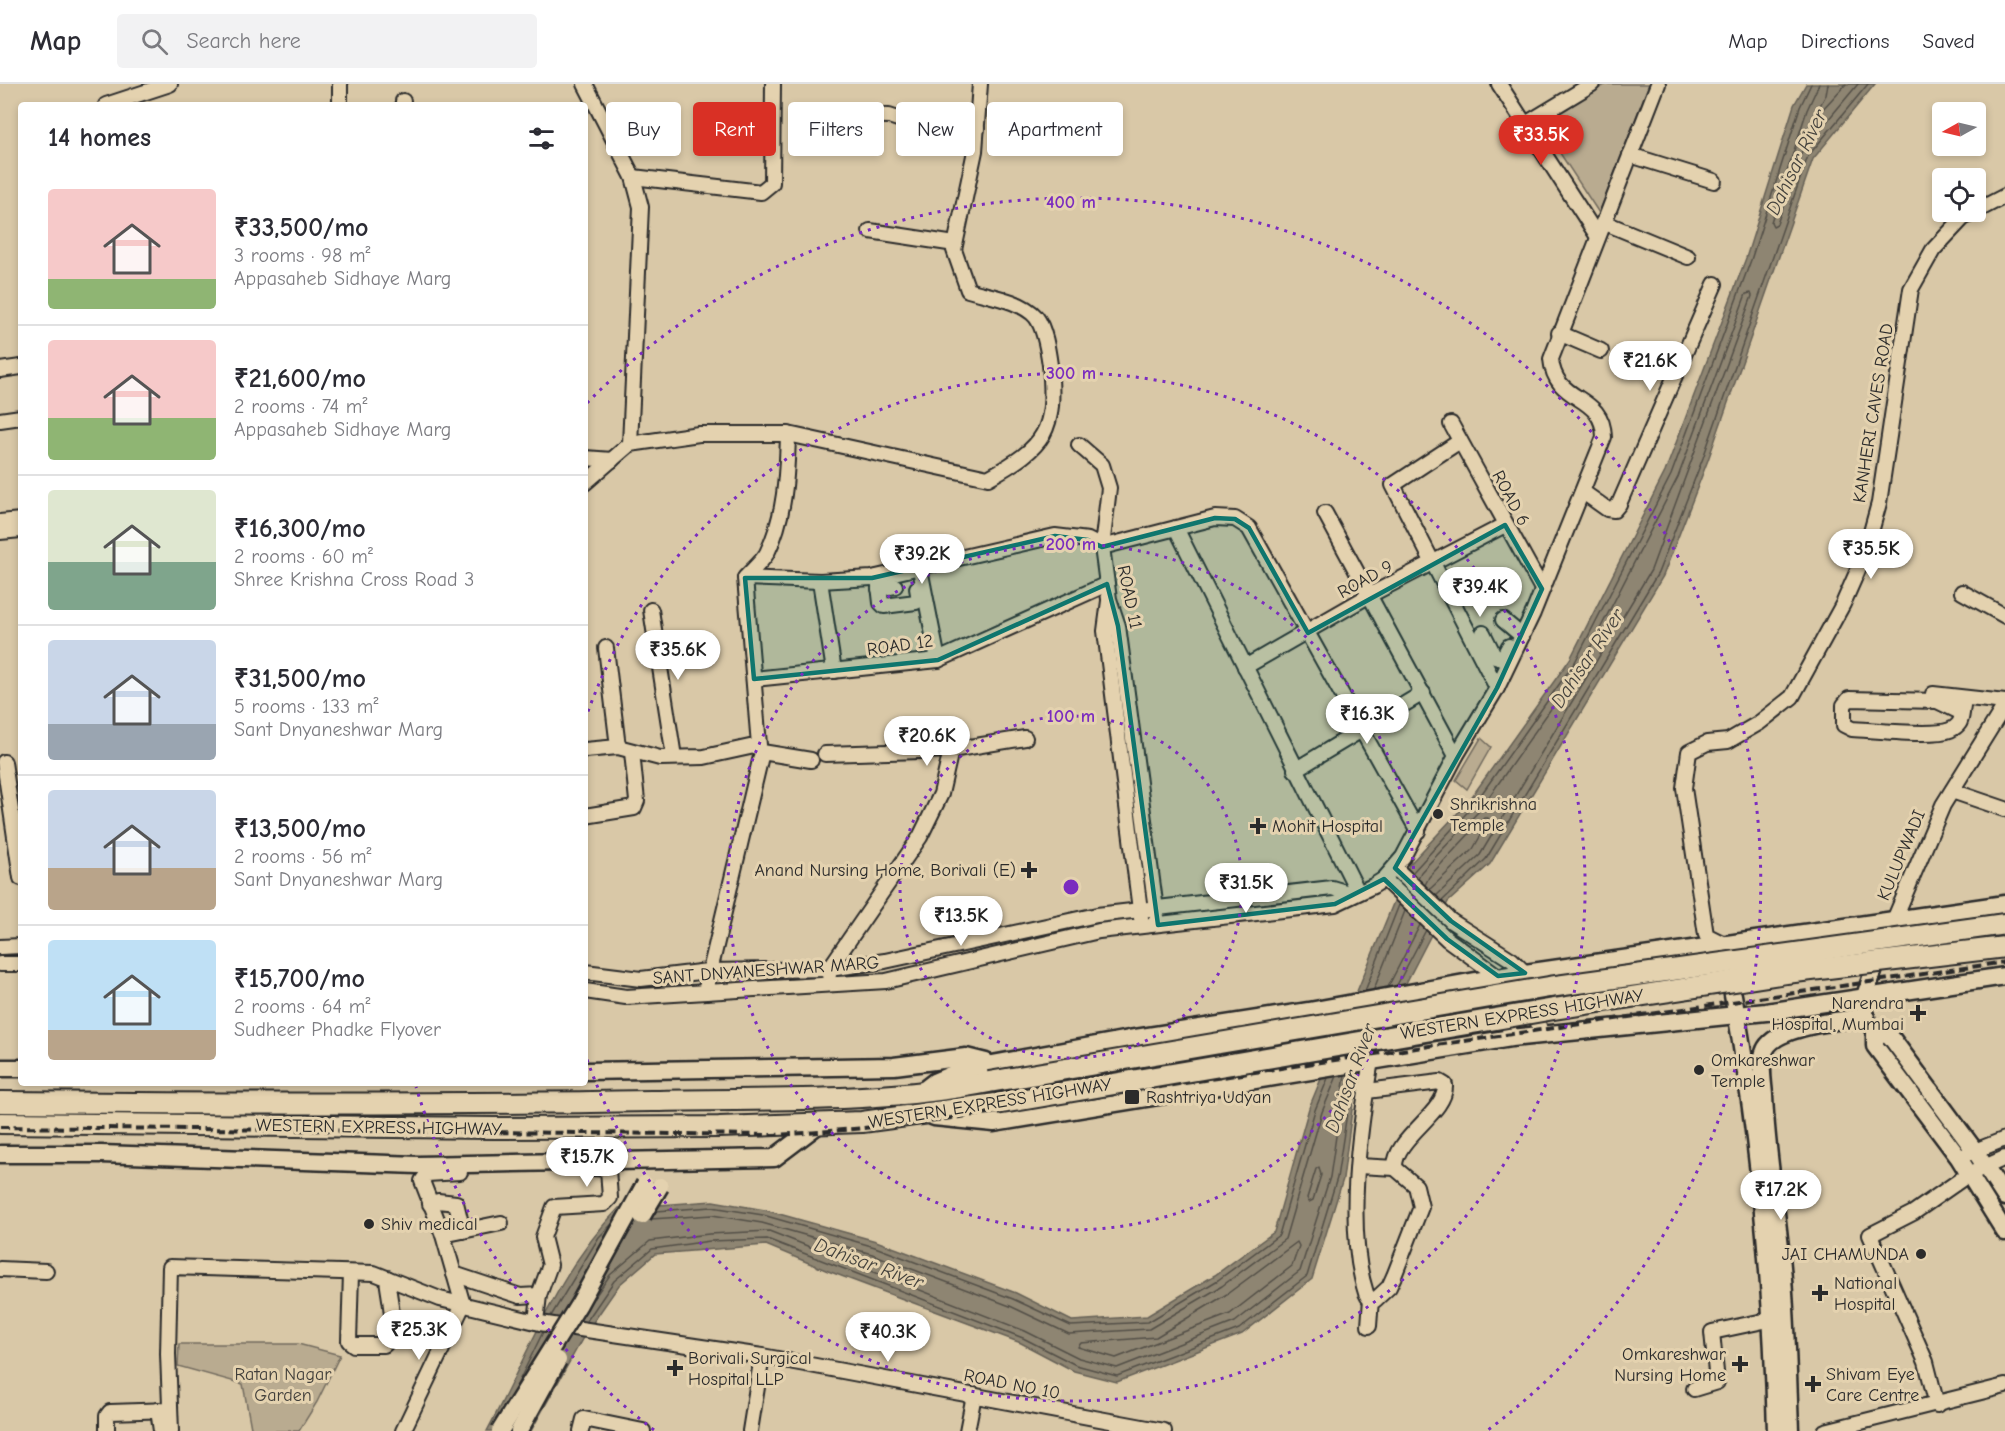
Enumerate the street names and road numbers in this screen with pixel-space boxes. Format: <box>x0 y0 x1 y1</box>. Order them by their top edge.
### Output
street label: KANHERI CAVES ROAD <box>1849 322 1898 504</box>
street label: ROAD 6 <box>1487 467 1534 530</box>
street label: ROAD 9 <box>1334 556 1396 603</box>
street label: ROAD 11 <box>1113 563 1146 631</box>
street label: ROAD 12 <box>866 630 935 661</box>
street label: KULUPWADI <box>1873 807 1930 904</box>
street label: SANT DNYANESHWAR MARG <box>652 952 880 989</box>
street label: WESTERN EXPRESS HIGHWAY <box>1399 985 1646 1044</box>
street label: WESTERN EXPRESS HIGHWAY <box>867 1074 1114 1133</box>
street label: WESTERN EXPRESS HIGHWAY <box>256 1115 503 1140</box>
street label: ROAD NO 10 <box>962 1365 1062 1404</box>

